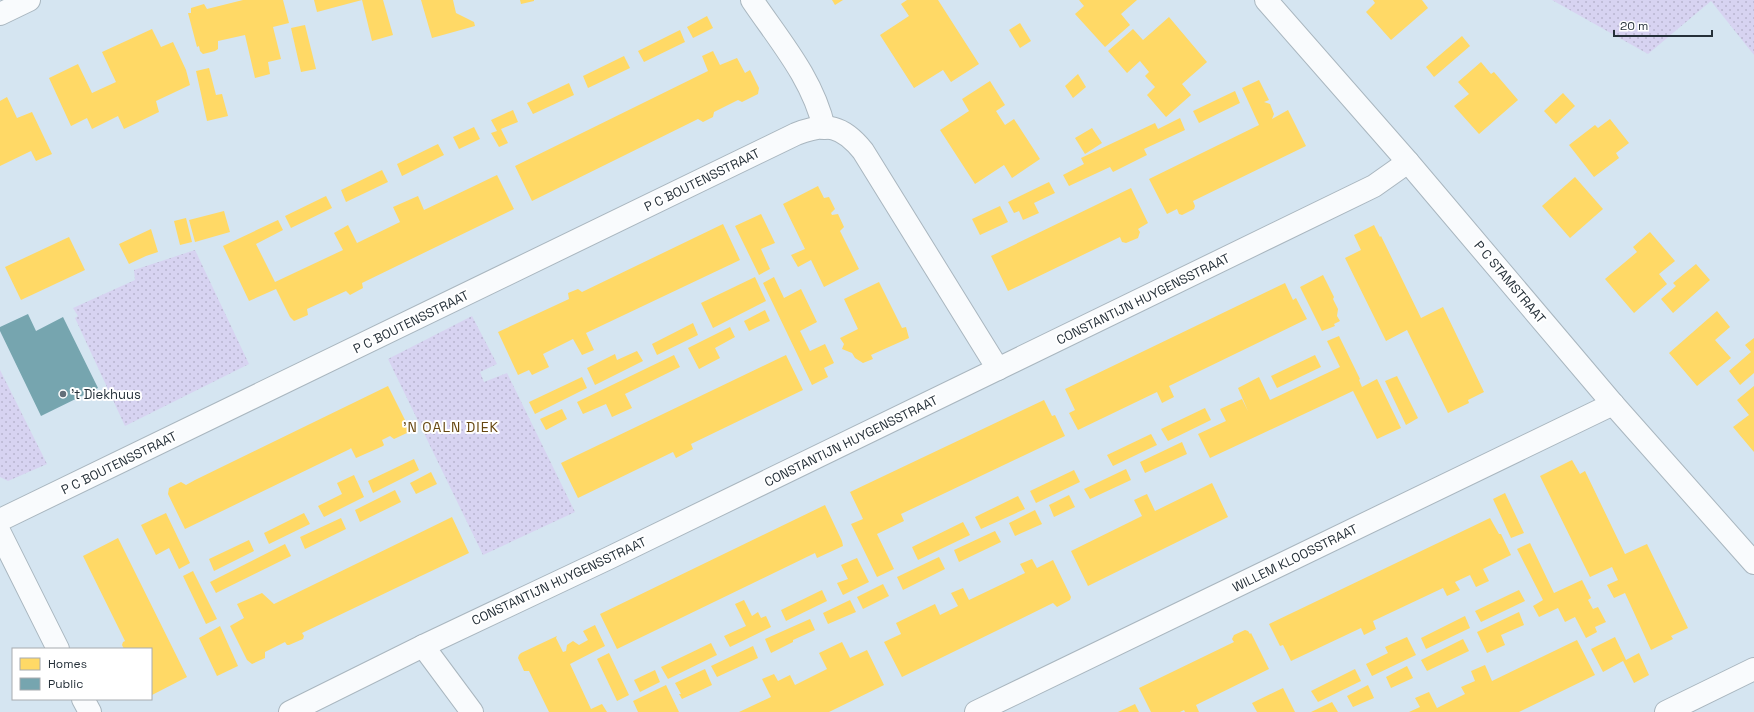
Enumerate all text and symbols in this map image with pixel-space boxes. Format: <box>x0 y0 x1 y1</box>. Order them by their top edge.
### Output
scale bar <box>1614 12 1712 38</box>
text: 20 m <box>1620 18 1648 34</box>
street label: P C BOUTENSSTRAAT <box>641 144 763 215</box>
street label: P C STAMSTRAAT <box>1470 237 1550 327</box>
street label: CONSTANTIJN HUYGENSSTRAAT <box>1053 249 1233 349</box>
street label: P C BOUTENSSTRAAT <box>350 286 472 357</box>
place label: 't Diekhuus <box>71 386 141 403</box>
marker: 't Diekhuus <box>58 389 68 399</box>
street label: CONSTANTIJN HUYGENSSTRAAT <box>761 391 941 491</box>
district label: 'N OALN DIEK <box>403 418 499 436</box>
street label: P C BOUTENSSTRAAT <box>58 427 180 498</box>
street label: WILLEM KLOOSSTRAAT <box>1230 520 1361 596</box>
street label: CONSTANTIJN HUYGENSSTRAAT <box>469 533 649 629</box>
legend <box>12 648 152 700</box>
text: Homes <box>48 656 87 672</box>
text: Public <box>48 676 83 692</box>

